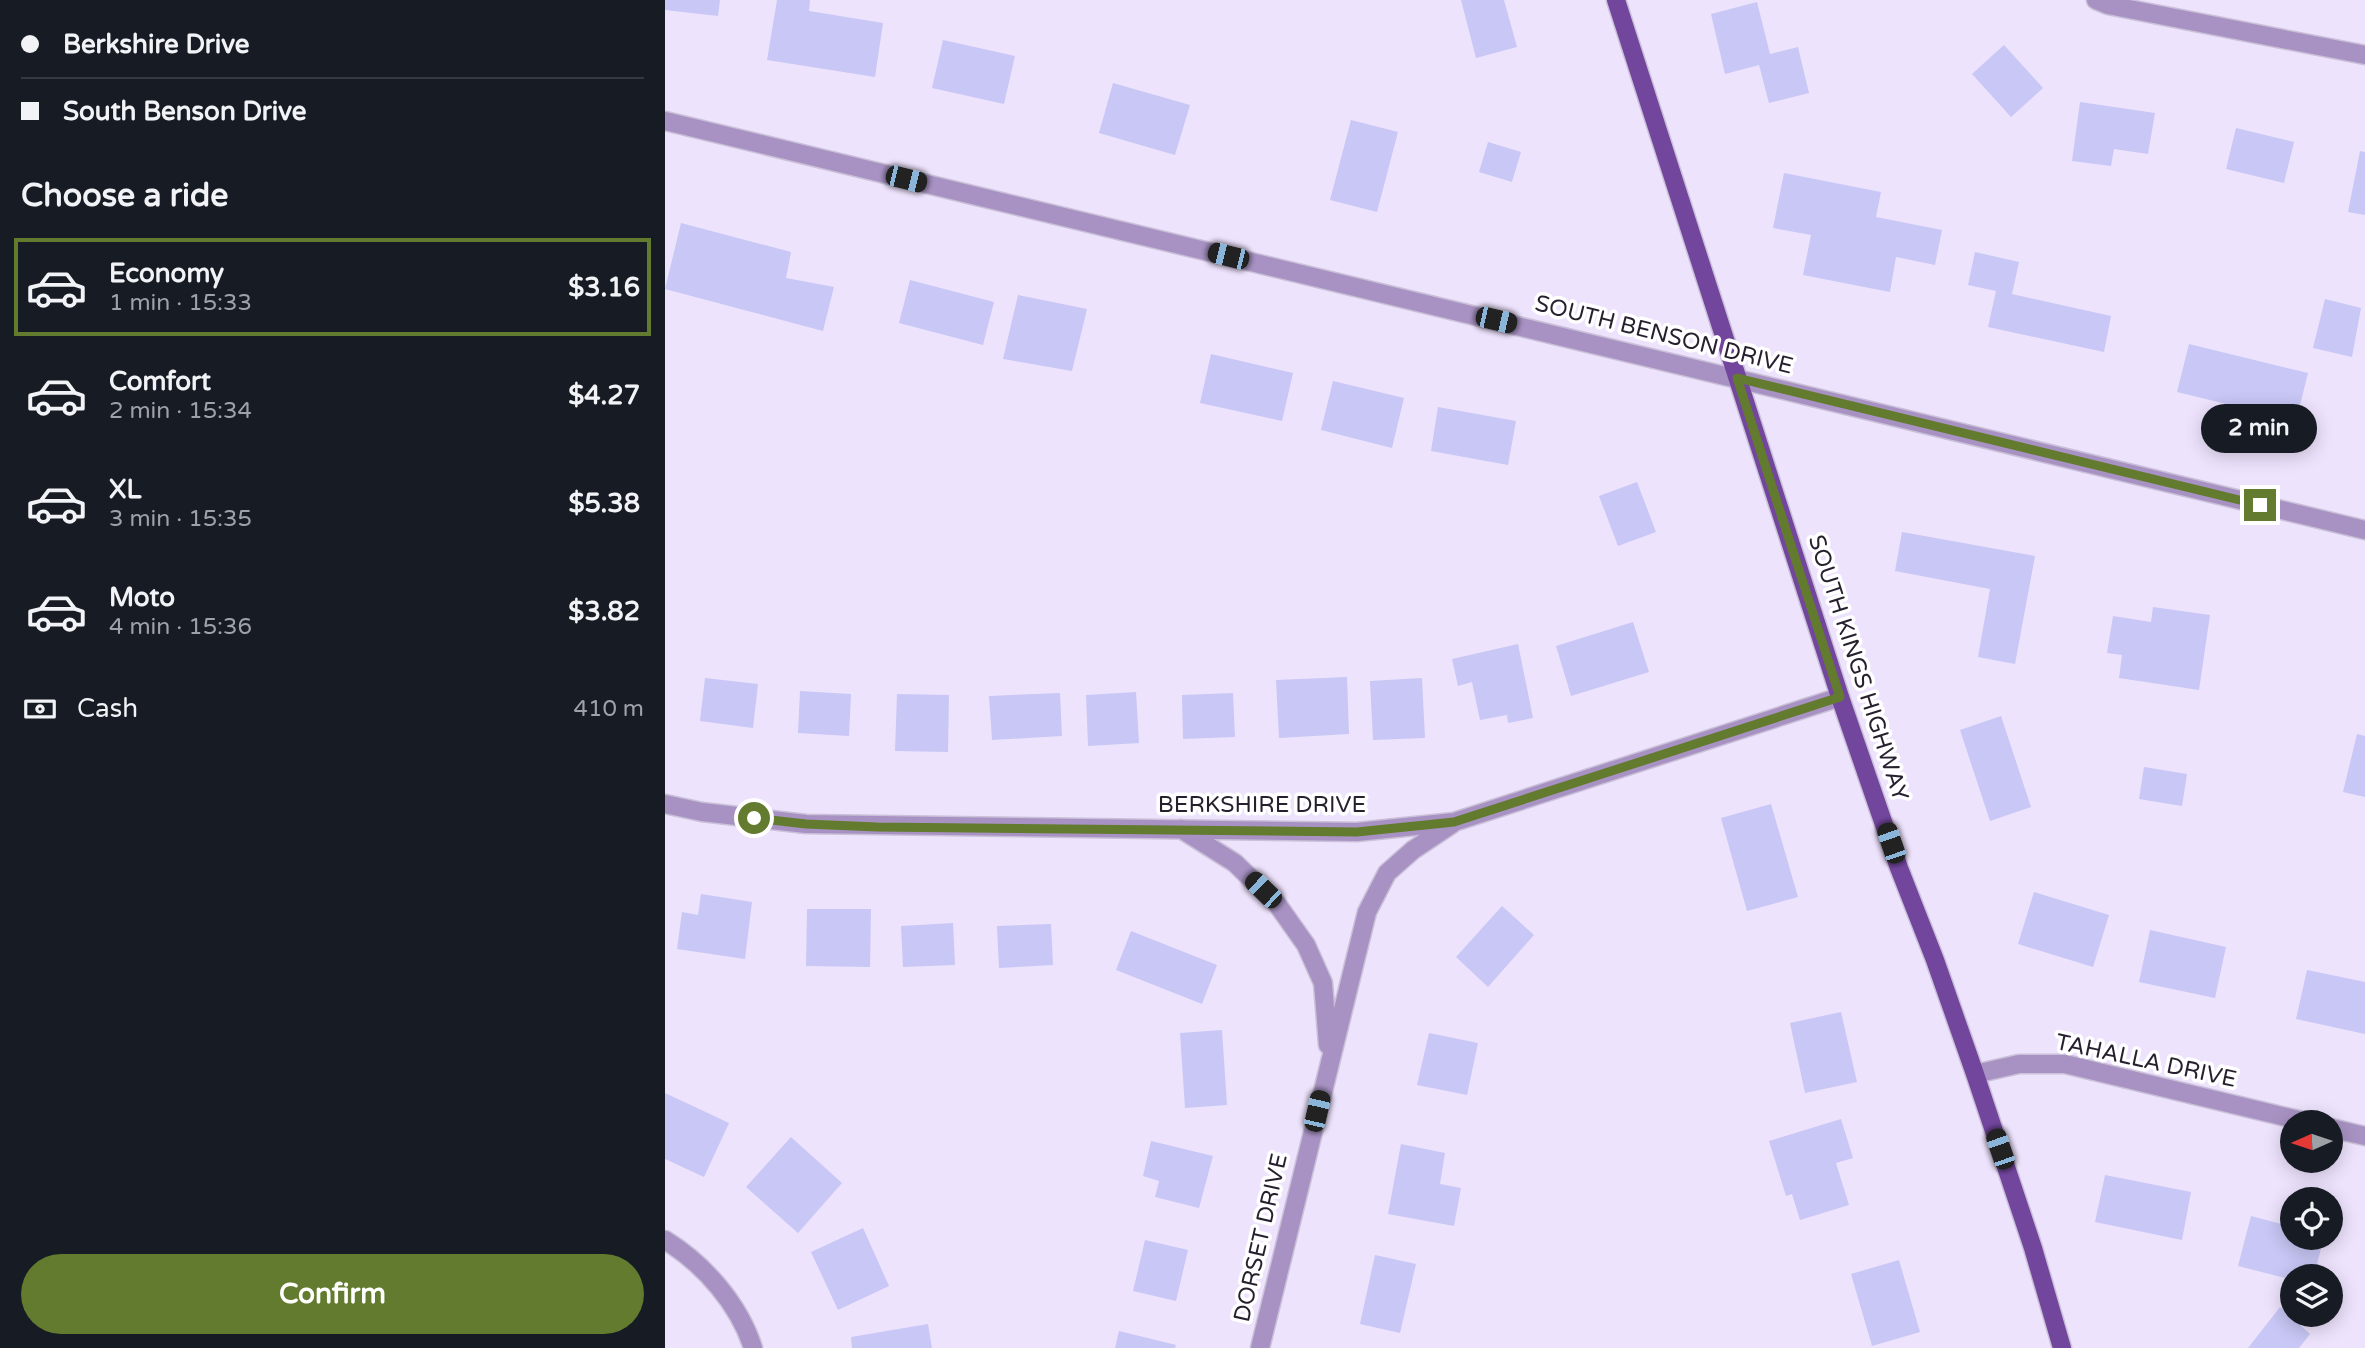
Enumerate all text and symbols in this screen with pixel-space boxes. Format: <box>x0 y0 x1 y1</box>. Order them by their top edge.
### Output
text: Berkshire Drive <box>63 29 249 60</box>
text: South Benson Drive <box>63 96 307 127</box>
car <box>884 164 929 194</box>
text: Choose a ride <box>21 177 228 215</box>
car <box>1206 241 1251 271</box>
icon: car <box>25 256 88 319</box>
text: Economy <box>109 258 224 289</box>
text: $3.16 <box>568 272 640 303</box>
text: 1 min · 15:33 <box>109 289 252 317</box>
street label: SOUTH BENSON DRIVE <box>1532 289 1796 381</box>
car <box>1474 305 1519 335</box>
icon: car <box>25 364 88 427</box>
text: Comfort <box>109 366 211 397</box>
text: $4.27 <box>568 380 640 411</box>
text: 2 min · 15:34 <box>109 397 252 425</box>
callout: 2 min <box>2202 404 2318 452</box>
text: 2 min <box>2228 414 2290 442</box>
icon: car <box>25 472 88 535</box>
text: XL <box>109 474 141 505</box>
text: $5.38 <box>568 488 640 519</box>
route end <box>2244 489 2276 521</box>
text: 3 min · 15:35 <box>109 505 252 533</box>
street label: SOUTH KINGS HIGHWAY <box>1802 531 1914 805</box>
icon: car <box>25 580 88 643</box>
text: Moto <box>109 582 175 613</box>
text: $3.82 <box>568 596 640 627</box>
text: 4 min · 15:36 <box>109 613 252 641</box>
icon: cash <box>21 690 59 728</box>
text: Cash <box>77 693 138 724</box>
text: 410 m <box>574 695 644 723</box>
street label: BERKSHIRE DRIVE <box>1158 791 1366 819</box>
route start <box>738 802 770 834</box>
car <box>1875 820 1908 866</box>
car <box>1241 868 1286 912</box>
street label: TAHALLA DRIVE <box>2053 1028 2239 1094</box>
car <box>1303 1088 1332 1134</box>
north arrow <box>2280 1110 2343 1172</box>
map controls <box>2280 1110 2343 1327</box>
car <box>1984 1126 2017 1172</box>
street label: DORSET DRIVE <box>1228 1151 1294 1325</box>
button: locate <box>2280 1187 2343 1250</box>
button: Confirm <box>21 1254 644 1334</box>
button: layers <box>2280 1264 2343 1327</box>

